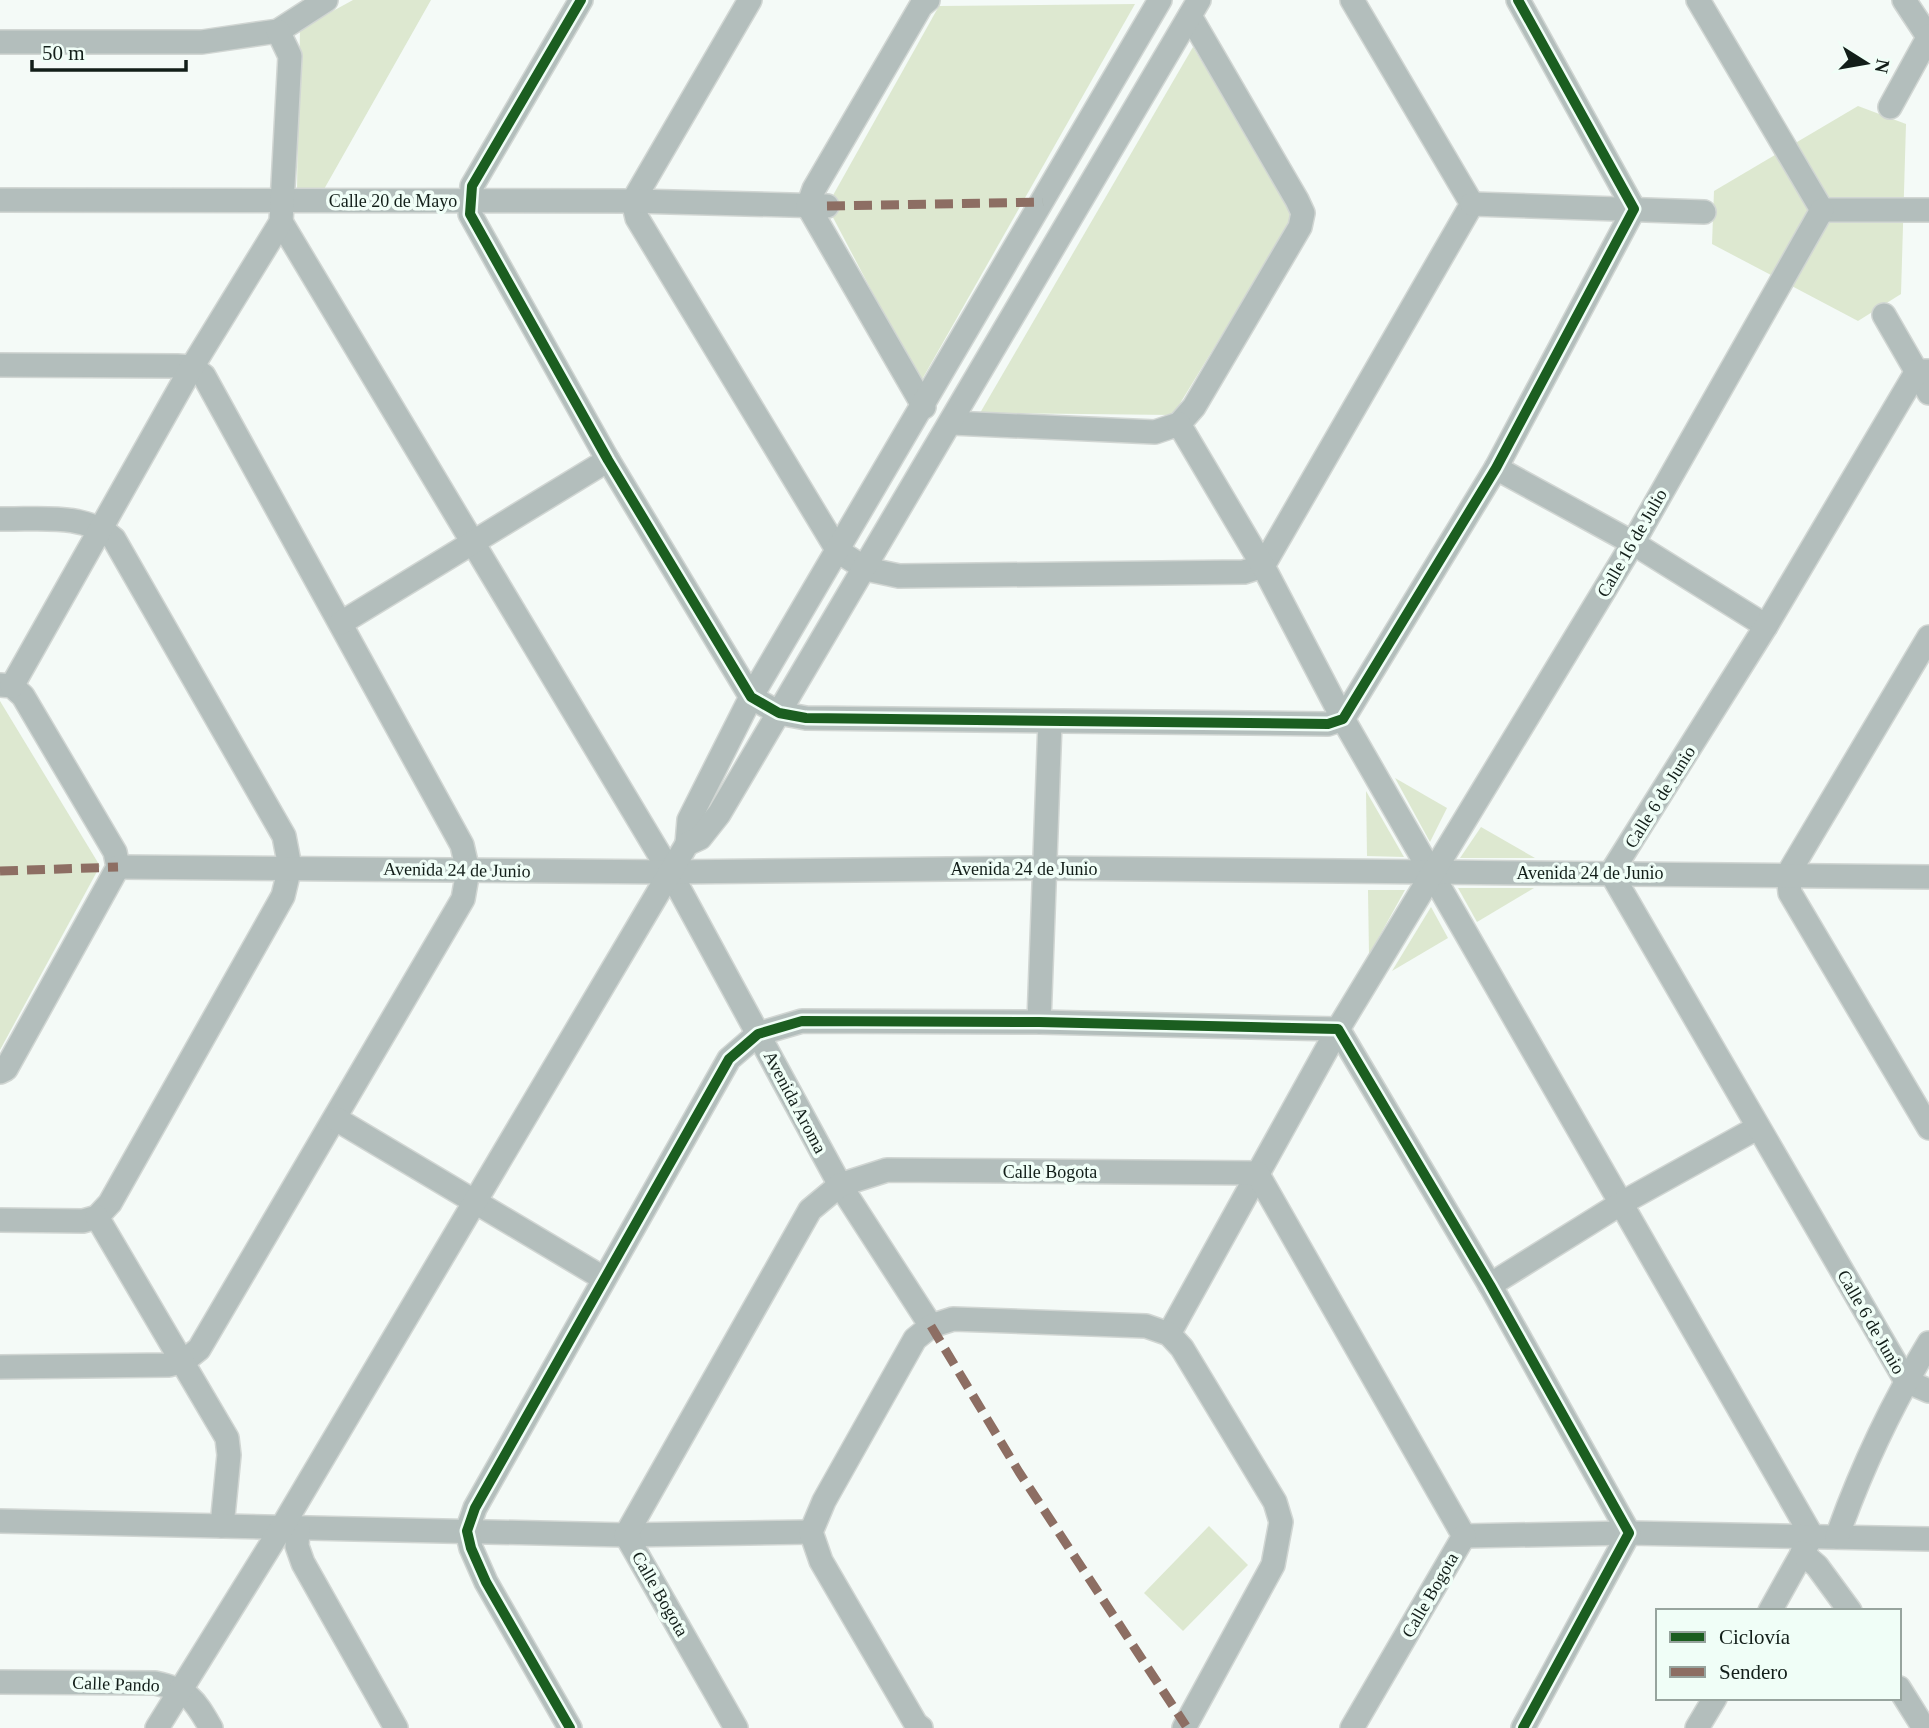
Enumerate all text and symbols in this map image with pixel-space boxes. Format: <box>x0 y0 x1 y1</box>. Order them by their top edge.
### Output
scale bar <box>32 28 186 72</box>
north arrow <box>1831 28 1901 98</box>
text: 50 m <box>42 41 85 65</box>
text: N <box>1871 57 1894 75</box>
street label: Calle 20 de Mayo <box>329 191 457 211</box>
street label: Calle 16 de Julio <box>1593 485 1671 601</box>
street label: Calle 6 de Junio <box>1621 742 1699 852</box>
street label: Avenida 24 de Junio <box>383 859 531 881</box>
street label: Avenida 24 de Junio <box>950 859 1098 879</box>
street label: Avenida 24 de Junio <box>1516 863 1664 883</box>
street label: Avenida Aroma <box>760 1047 830 1157</box>
street label: Calle Bogota <box>1003 1162 1097 1182</box>
street label: Calle 6 de Junio <box>1833 1267 1909 1377</box>
street label: Calle Bogota <box>628 1548 692 1640</box>
street label: Calle Bogota <box>1398 1549 1462 1641</box>
legend <box>1656 1609 1901 1700</box>
text: Ciclovía <box>1719 1625 1791 1649</box>
text: Sendero <box>1719 1660 1788 1684</box>
street label: Calle Pando <box>72 1672 160 1696</box>

